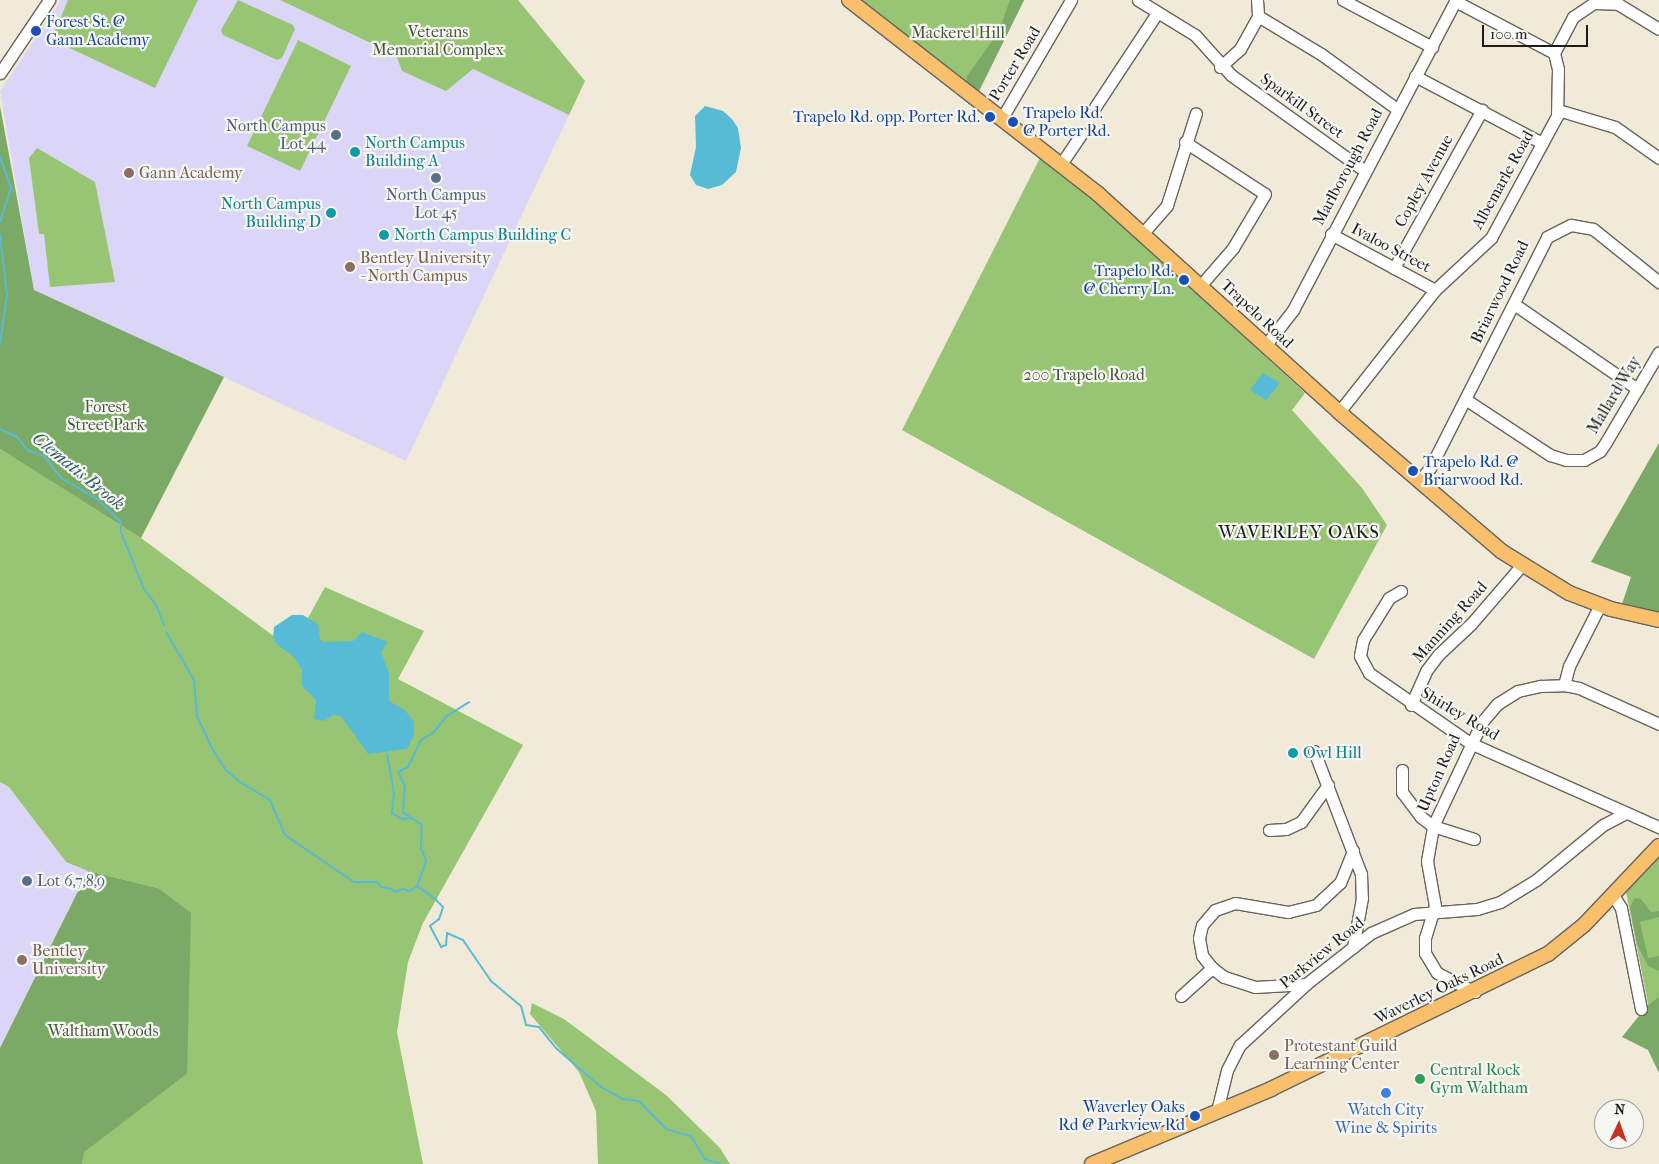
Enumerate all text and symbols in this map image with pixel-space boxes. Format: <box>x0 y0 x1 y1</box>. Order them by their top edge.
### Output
place label: Forest St. @ Gann Academy <box>46 12 150 50</box>
scale bar <box>1484 15 1590 47</box>
park label: Veterans Memorial Complex <box>372 22 504 60</box>
park label: Mackerel Hill <box>911 23 1005 43</box>
street label: Porter Road <box>985 23 1045 105</box>
marker: Forest St. @ Gann Academy <box>30 25 42 37</box>
text: 100 m <box>1490 25 1528 43</box>
street label: Sparkill Street <box>1257 69 1347 143</box>
place label: Trapelo Rd. @ Porter Rd. <box>1023 103 1110 141</box>
street label: Marlborough Road <box>1309 105 1387 229</box>
place label: Trapelo Rd. opp. Porter Rd. <box>793 107 980 127</box>
marker: Trapelo Rd. opp. Porter Rd. <box>984 111 996 123</box>
place label: North Campus Lot 44 <box>226 116 326 154</box>
marker: Trapelo Rd. @ Porter Rd. <box>1007 116 1019 128</box>
street label: Albemarle Road <box>1468 127 1538 233</box>
marker: North Campus Lot 44 <box>330 129 342 141</box>
street label: Copley Avenue <box>1391 131 1457 231</box>
place label: North Campus Building A <box>365 133 465 171</box>
marker: North Campus Building A <box>349 146 361 158</box>
place label: Gann Academy <box>139 163 243 183</box>
marker: Gann Academy <box>123 167 135 179</box>
marker: North Campus Lot 45 <box>430 172 442 184</box>
place label: North Campus Lot 45 <box>386 185 486 223</box>
place label: North Campus Building D <box>221 194 321 232</box>
marker: North Campus Building D <box>325 207 337 219</box>
street label: Ivaloo Street <box>1348 219 1434 277</box>
place label: North Campus Building C <box>394 225 571 245</box>
marker: North Campus Building C <box>378 229 390 241</box>
street label: Briarwood Road <box>1467 238 1533 346</box>
place label: Bentley University - North Campus <box>360 248 490 286</box>
marker: Bentley University - North Campus <box>344 261 356 273</box>
place label: Trapelo Rd. @ Cherry Ln. <box>1084 261 1174 299</box>
marker: Trapelo Rd. @ Cherry Ln. <box>1178 274 1190 286</box>
street label: Trapelo Road <box>1217 276 1297 352</box>
street label: Mallard Way <box>1583 353 1645 437</box>
park label: 200 Trapelo Road <box>1023 365 1145 385</box>
park label: Forest Street Park <box>67 397 145 435</box>
water label: Clematis Brook <box>28 428 128 516</box>
place label: Trapelo Rd. @ Briarwood Rd. <box>1423 452 1523 490</box>
marker: Trapelo Rd. @ Briarwood Rd. <box>1407 465 1419 477</box>
district label: WAVERLEY OAKS <box>1217 522 1381 544</box>
street label: Manning Road <box>1409 578 1491 666</box>
street label: Shirley Road <box>1417 683 1503 745</box>
street label: Upton Road <box>1413 731 1465 815</box>
place label: Owl Hill <box>1303 743 1362 763</box>
marker: Owl Hill <box>1287 747 1299 759</box>
place label: Lot 6,7,8,9 <box>37 871 105 891</box>
marker: Lot 6,7,8,9 <box>21 875 33 887</box>
street label: Parkview Road <box>1276 913 1368 993</box>
place label: Bentley University <box>32 941 105 979</box>
street label: Waverley Oaks Road <box>1371 949 1507 1029</box>
marker: Bentley University <box>16 954 28 966</box>
park label: Waltham Woods <box>48 1021 158 1041</box>
place label: Protestant Guild Learning Center <box>1284 1036 1399 1074</box>
marker: Protestant Guild Learning Center <box>1268 1049 1280 1061</box>
place label: Central Rock Gym Waltham <box>1430 1060 1528 1098</box>
marker: Central Rock Gym Waltham <box>1414 1073 1426 1085</box>
marker: Watch City Wine & Spirits <box>1380 1087 1392 1099</box>
place label: Waverley Oaks Rd @ Parkview Rd <box>1058 1097 1185 1135</box>
north arrow <box>1594 1099 1644 1149</box>
place label: Watch City Wine & Spirits <box>1335 1100 1437 1138</box>
text: N <box>1614 1101 1626 1118</box>
marker: Waverley Oaks Rd @ Parkview Rd <box>1189 1110 1201 1122</box>

